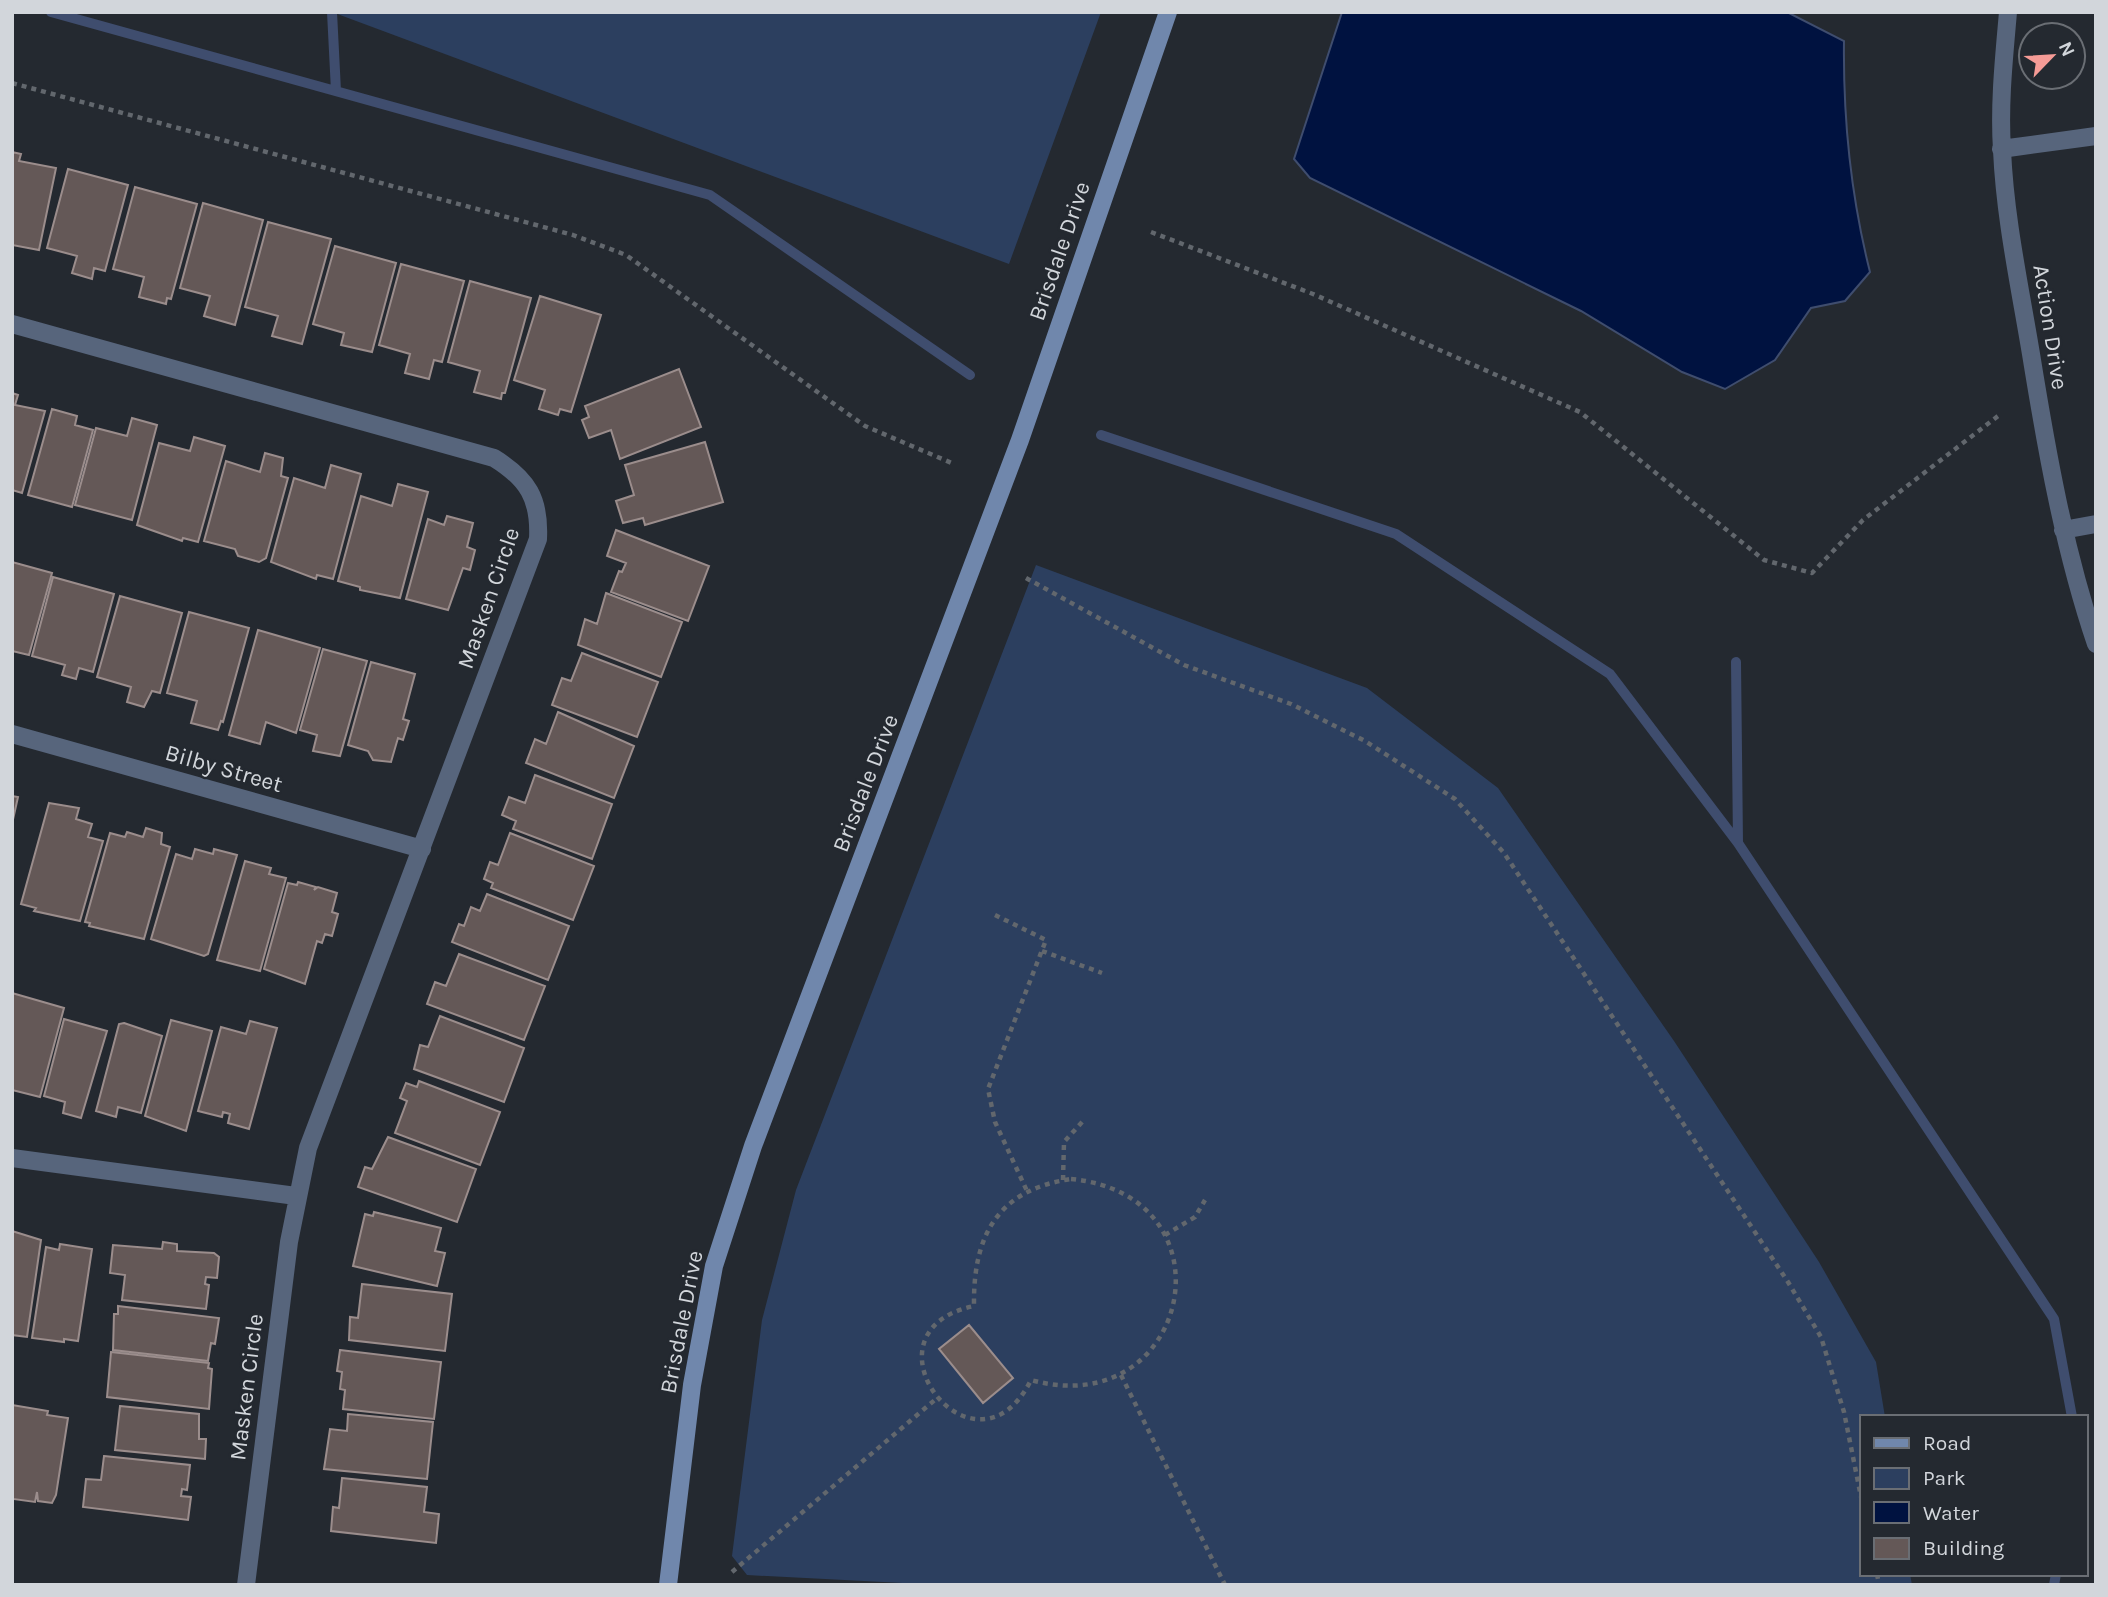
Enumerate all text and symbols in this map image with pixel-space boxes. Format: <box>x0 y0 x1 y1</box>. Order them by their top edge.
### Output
north arrow <box>2017 21 2087 91</box>
text: N <box>2054 38 2079 60</box>
street label: Brisdale Drive <box>1023 178 1096 324</box>
street label: Action Drive <box>2027 263 2074 392</box>
street label: Masken Circle <box>452 524 525 672</box>
street label: Brisdale Drive <box>827 711 904 856</box>
street label: Bilby Street <box>162 739 286 798</box>
street label: Brisdale Drive <box>654 1248 709 1396</box>
street label: Masken Circle <box>224 1312 269 1462</box>
legend <box>1860 1415 2087 1576</box>
text: Road <box>1923 1431 1971 1455</box>
text: Park <box>1923 1466 1966 1490</box>
text: Water <box>1923 1501 1979 1525</box>
text: Building <box>1923 1536 2004 1560</box>

